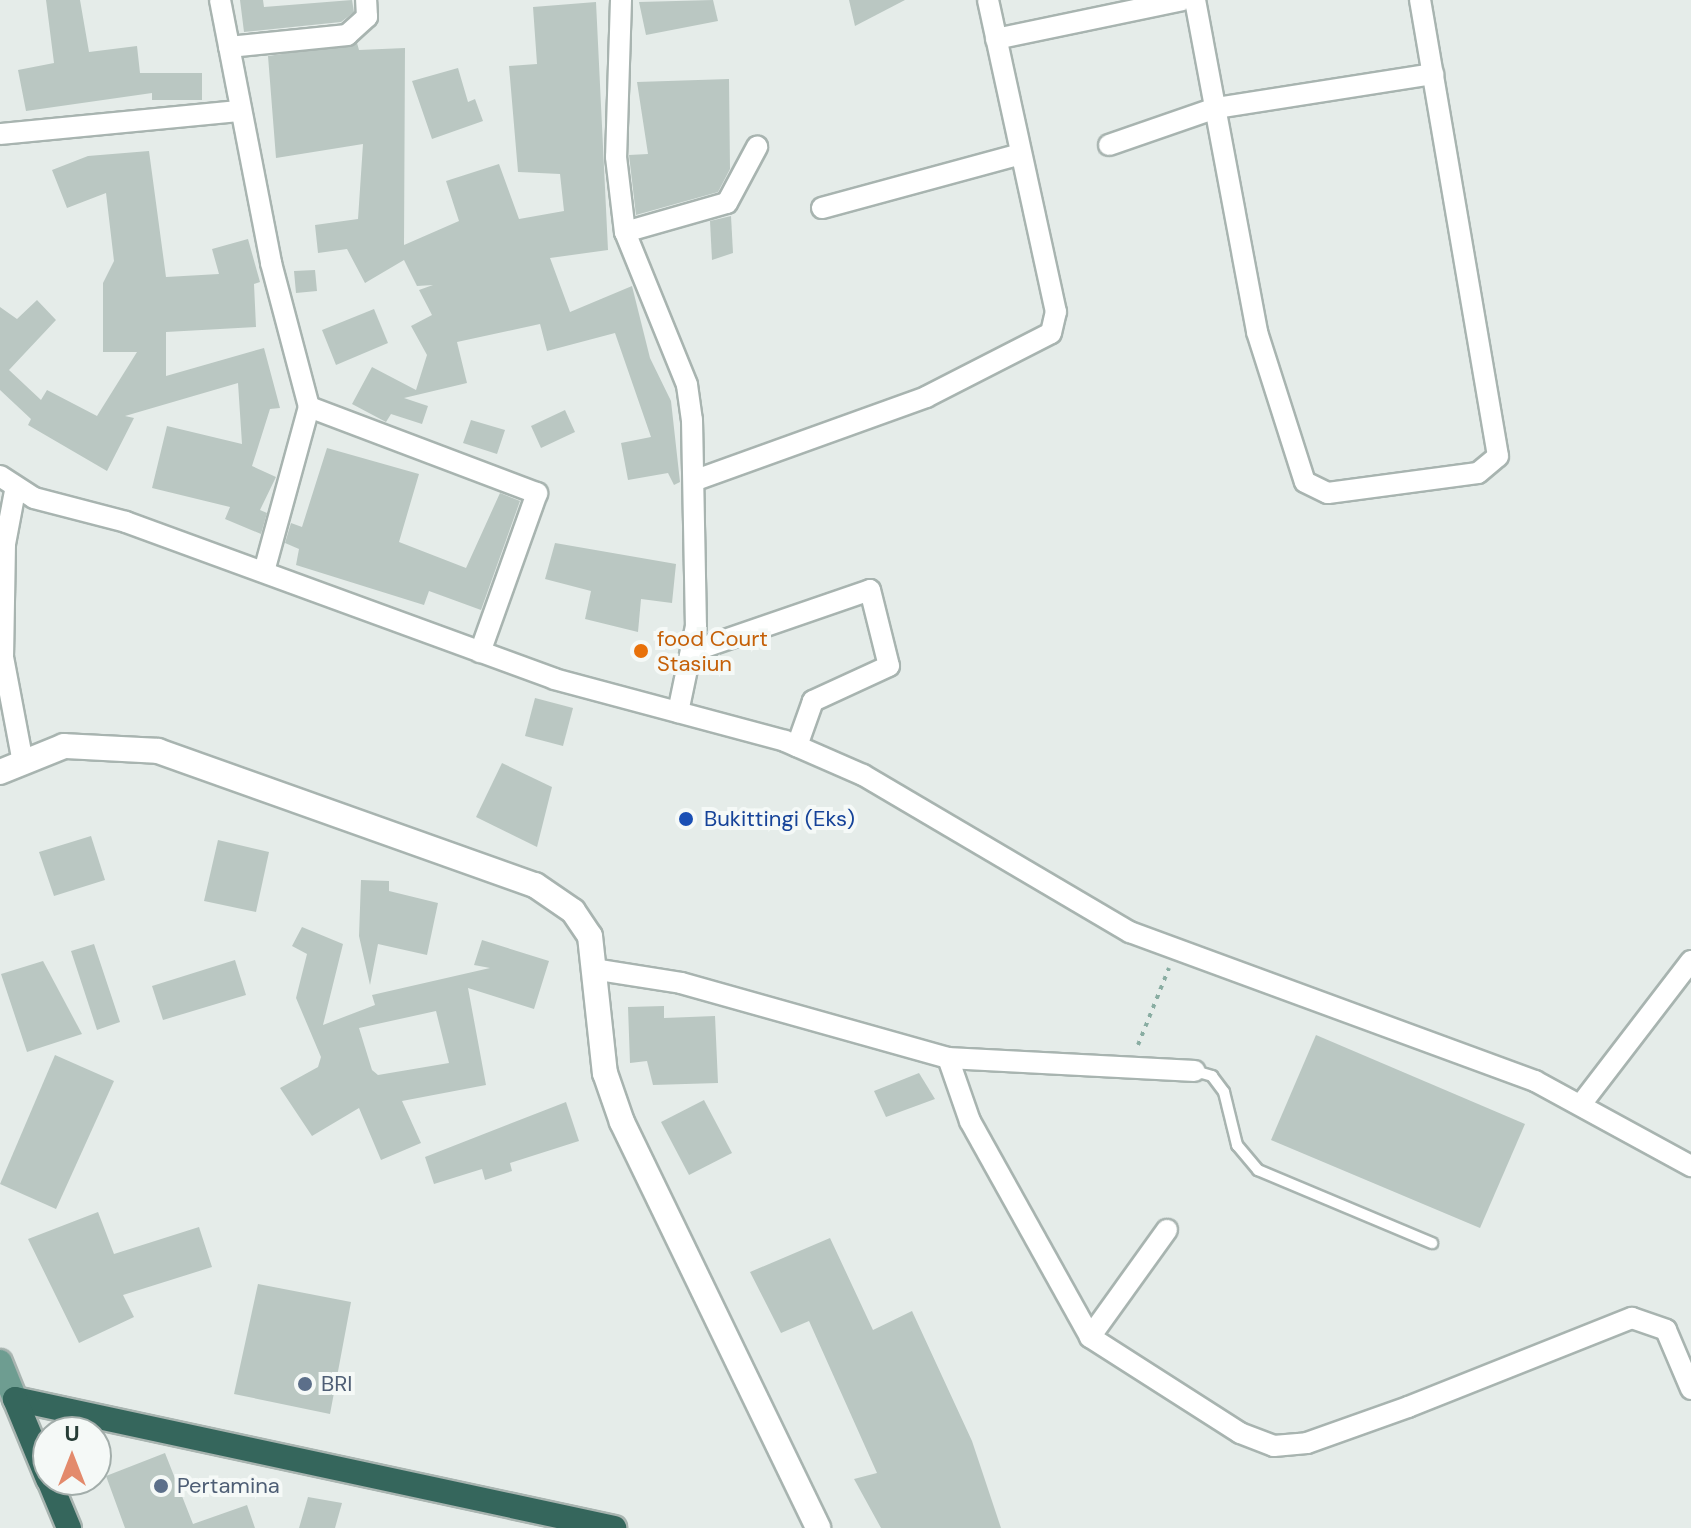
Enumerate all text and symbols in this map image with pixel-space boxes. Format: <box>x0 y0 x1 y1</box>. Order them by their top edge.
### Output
place label: food Court Stasiun <box>657 625 768 676</box>
marker: food Court Stasiun <box>632 642 650 660</box>
place label: Bukittingi (Eks) <box>704 806 855 832</box>
marker: Bukittingi (Eks) <box>675 808 697 830</box>
place label: BRI <box>321 1371 352 1397</box>
marker: BRI <box>296 1375 314 1393</box>
north arrow <box>32 1416 112 1496</box>
text: U <box>64 1419 80 1448</box>
place label: Pertamina <box>177 1473 280 1499</box>
marker: Pertamina <box>152 1477 170 1495</box>

